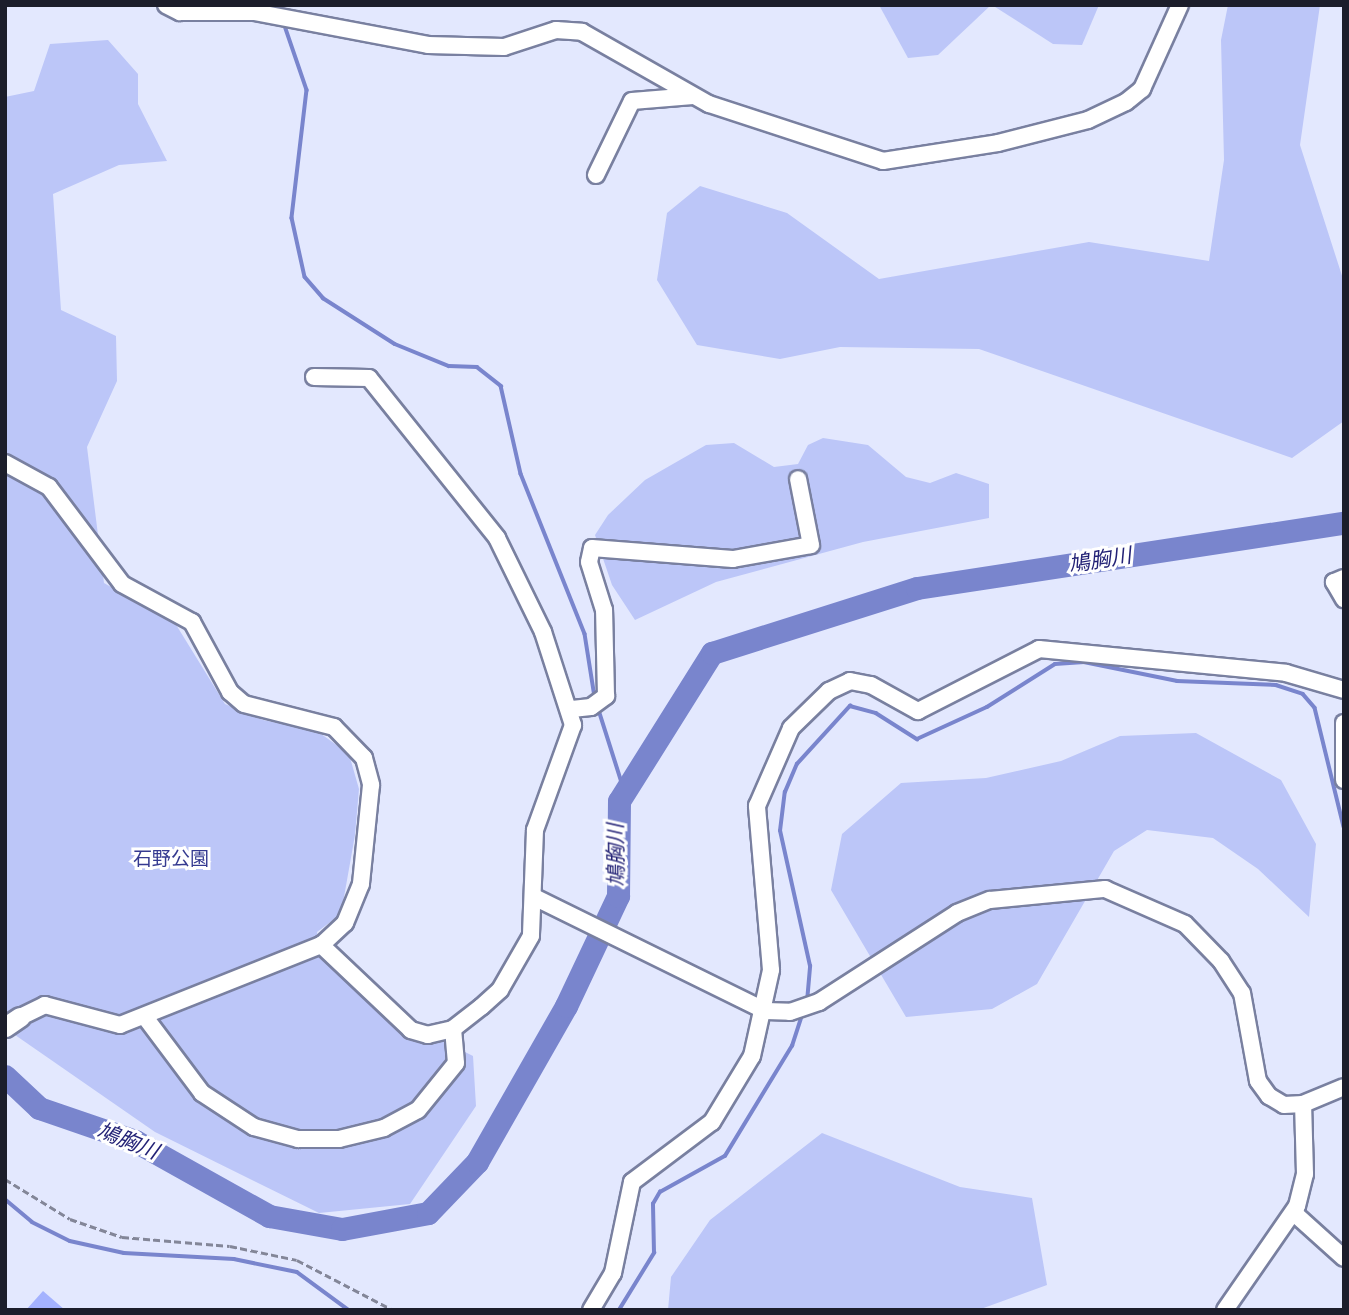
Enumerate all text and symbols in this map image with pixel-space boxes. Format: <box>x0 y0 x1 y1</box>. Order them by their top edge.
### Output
water label: 鳩胸川 <box>1067 543 1133 577</box>
water label: 鳩胸川 <box>603 823 629 887</box>
park label: 石野公園 <box>133 848 209 870</box>
water label: 鳩胸川 <box>94 1118 162 1164</box>

